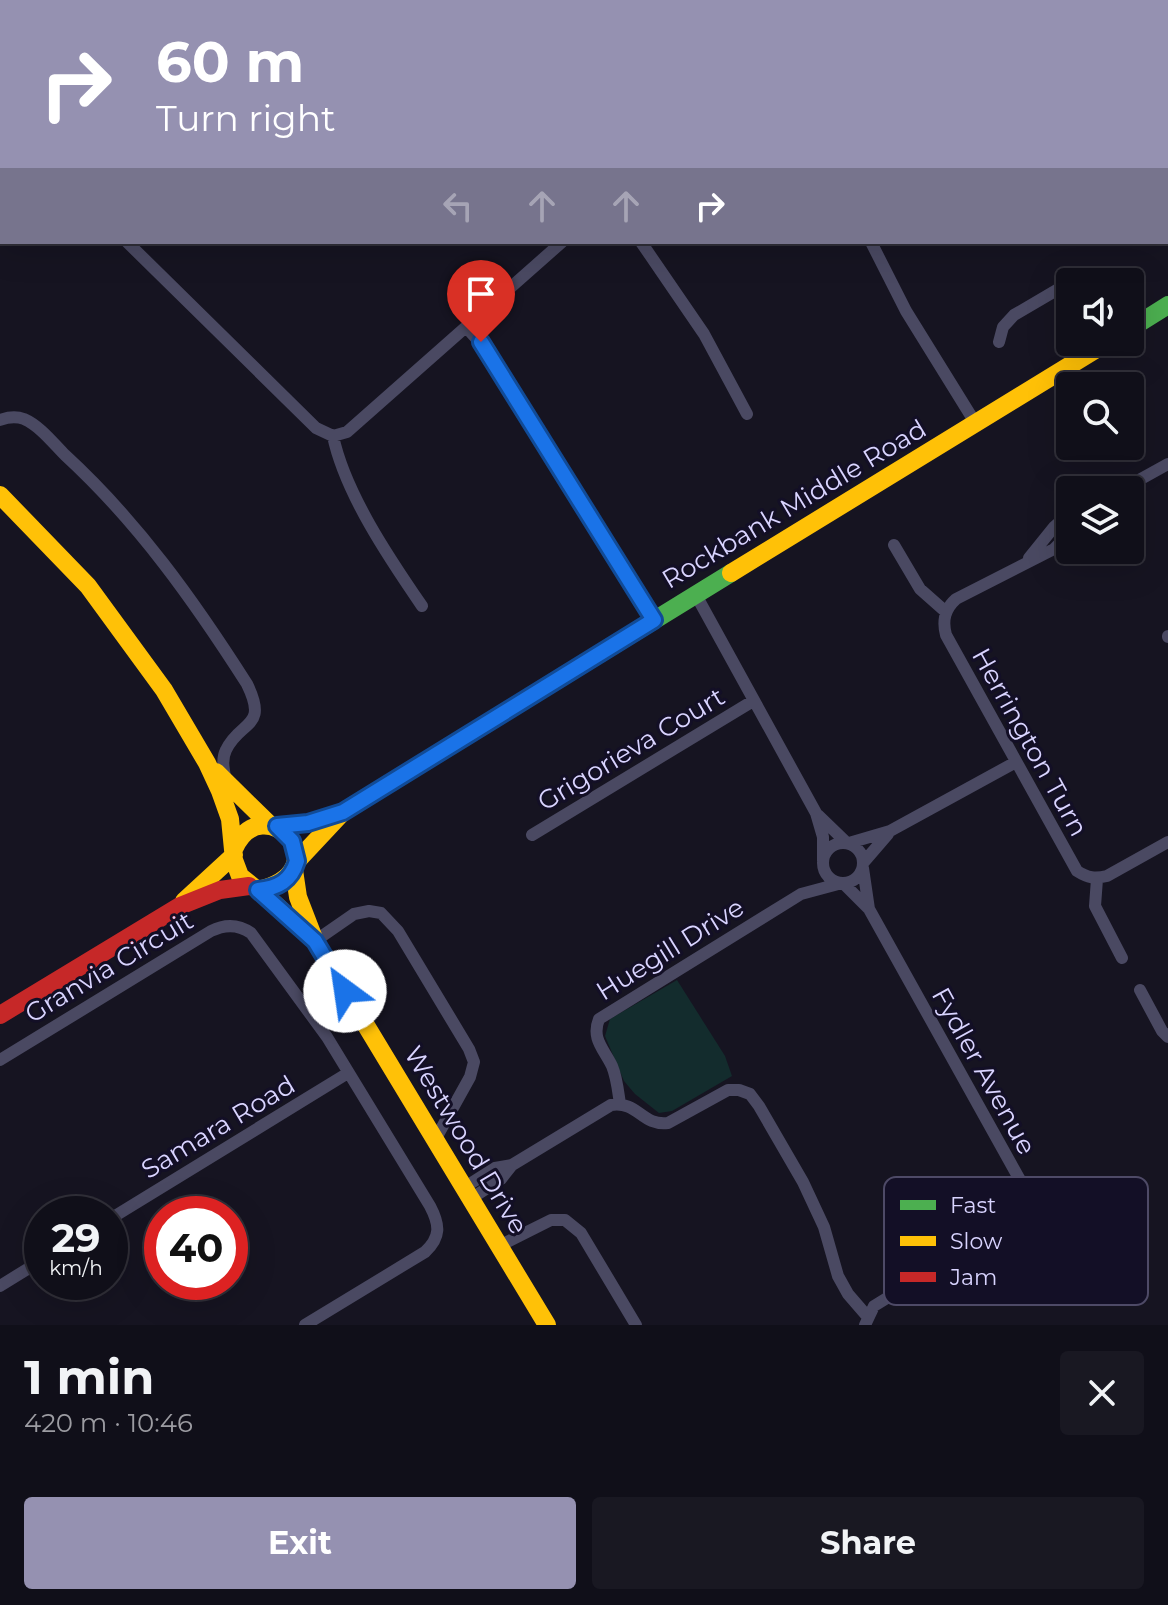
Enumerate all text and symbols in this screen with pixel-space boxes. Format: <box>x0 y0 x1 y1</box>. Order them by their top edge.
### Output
text: 60 m <box>156 28 304 96</box>
icon: right <box>24 32 128 136</box>
text: Turn right <box>156 96 336 140</box>
icon: left <box>436 184 480 228</box>
icon: ahead <box>520 184 564 228</box>
icon: ahead <box>604 184 648 228</box>
icon: right <box>688 184 732 228</box>
pin <box>447 260 515 342</box>
map controls <box>1056 268 1144 564</box>
button: sound <box>1056 268 1144 356</box>
icon: arrive <box>459 272 503 316</box>
button: search <box>1056 372 1144 460</box>
street label: Rockbank Middle Road <box>656 412 932 596</box>
button: layers <box>1056 476 1144 564</box>
street label: Herrington Turn <box>965 642 1095 842</box>
street label: Grigorieva Court <box>532 680 730 818</box>
street label: Huegill Drive <box>590 891 750 1007</box>
street label: Granvia Circuit <box>19 904 199 1030</box>
position arrow <box>303 949 387 1033</box>
street label: Fydler Avenue <box>925 982 1043 1160</box>
street label: Westwood Drive <box>397 1040 535 1240</box>
street label: Samara Road <box>135 1069 301 1185</box>
legend <box>884 1177 1148 1305</box>
text: Fast <box>950 1192 996 1219</box>
speed limit sign: 40 <box>144 1196 248 1300</box>
text: 29 <box>51 1213 101 1262</box>
text: Slow <box>950 1228 1003 1255</box>
text: km/h <box>49 1256 103 1280</box>
text: Jam <box>949 1264 997 1291</box>
text: 1 min <box>24 1348 154 1406</box>
button: close <box>1060 1351 1144 1435</box>
text: 420 m · 10:46 <box>24 1407 193 1439</box>
button: Exit <box>24 1497 576 1589</box>
button: Share <box>592 1497 1144 1589</box>

